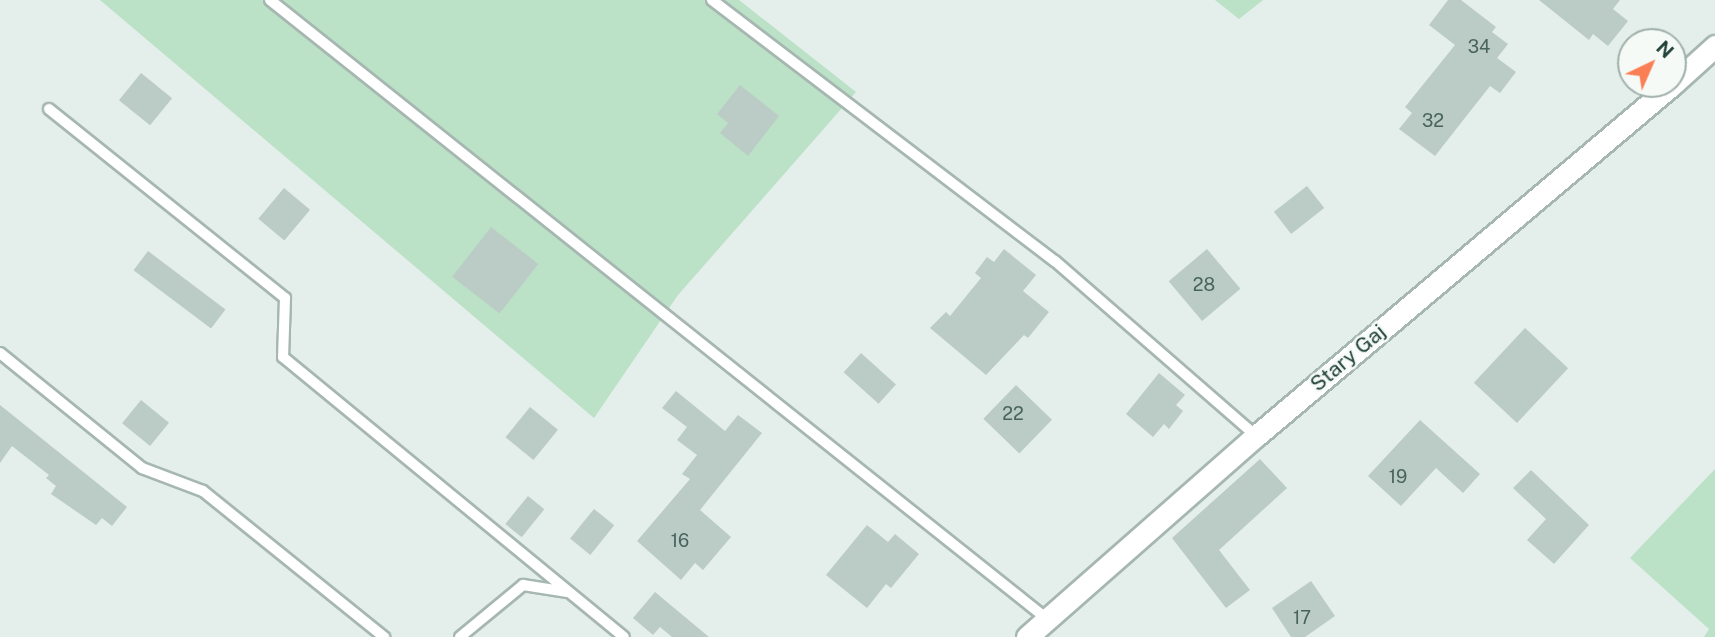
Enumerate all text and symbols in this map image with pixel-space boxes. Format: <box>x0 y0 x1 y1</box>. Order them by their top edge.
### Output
north arrow <box>1617 28 1687 98</box>
house number: 34 <box>1468 36 1490 58</box>
text: N <box>1652 36 1678 62</box>
house number: 32 <box>1422 110 1444 132</box>
house number: 28 <box>1193 274 1215 296</box>
street label: Stary Gaj <box>1305 319 1391 397</box>
house number: 22 <box>1002 403 1024 425</box>
house number: 19 <box>1389 466 1407 488</box>
house number: 16 <box>671 530 689 552</box>
house number: 17 <box>1293 607 1311 629</box>

